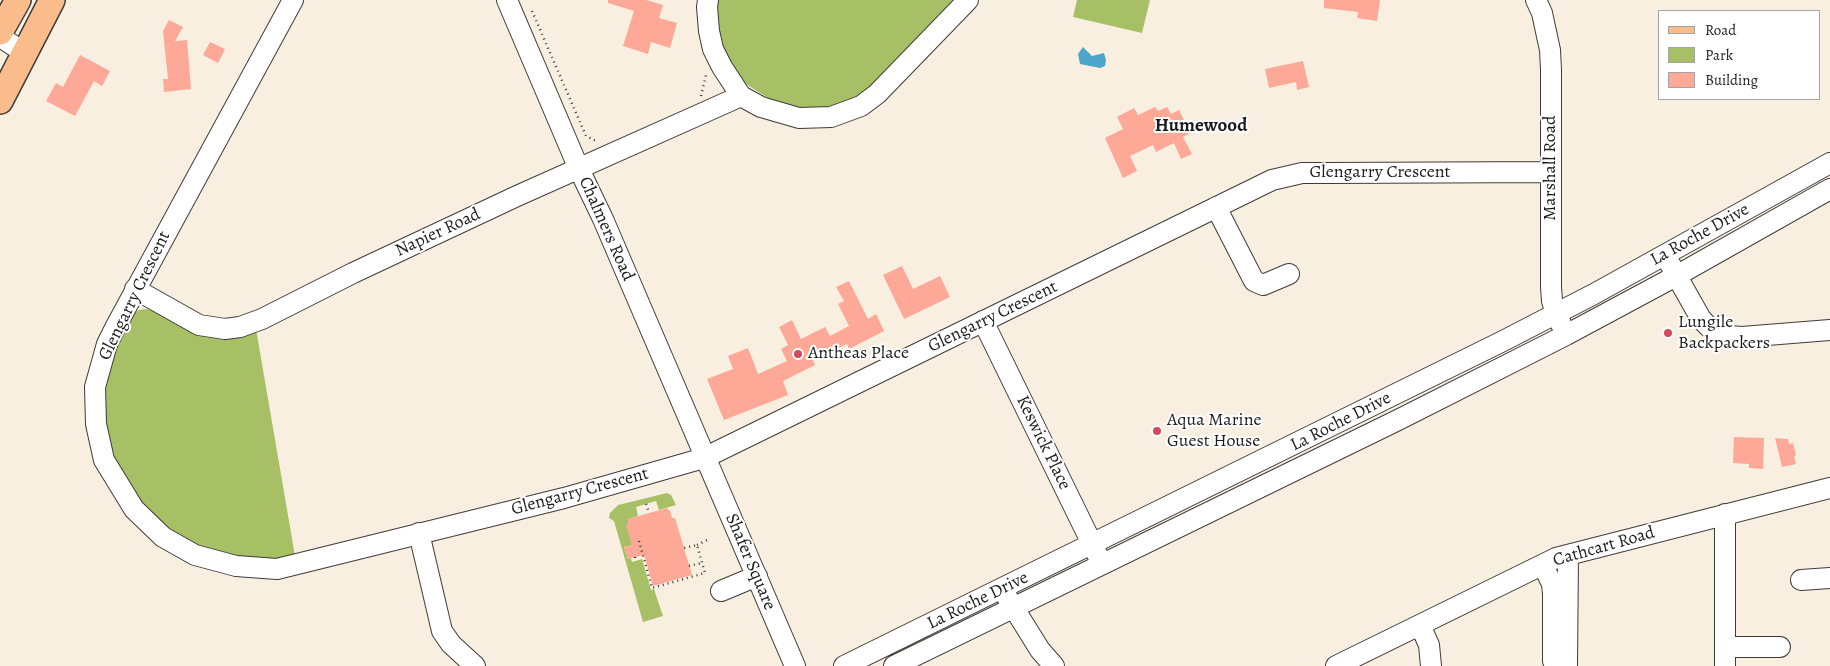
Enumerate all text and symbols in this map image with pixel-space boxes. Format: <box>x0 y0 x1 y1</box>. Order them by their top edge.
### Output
legend <box>1658 10 1820 100</box>
text: Road <box>1705 20 1736 40</box>
text: Park <box>1705 45 1733 65</box>
text: Building <box>1705 70 1758 90</box>
district label: Humewood <box>1155 115 1247 137</box>
street label: Marshall Road <box>1540 115 1562 221</box>
street label: Glengarry Crescent <box>1309 162 1451 184</box>
street label: Chalmers Road <box>573 174 639 284</box>
street label: La Roche Drive <box>1647 199 1753 271</box>
street label: Napier Road <box>392 204 484 262</box>
street label: Glengarry Crescent <box>94 228 176 364</box>
street label: Glengarry Crescent <box>925 276 1061 358</box>
place label: Lungile Backpackers <box>1678 312 1770 354</box>
marker: Lungile Backpackers <box>1662 327 1674 339</box>
place label: Antheas Place <box>808 343 909 365</box>
marker: Antheas Place <box>792 348 804 360</box>
street label: La Roche Drive <box>1287 387 1395 457</box>
street label: Keswick Place <box>1011 392 1075 494</box>
place label: Aqua Marine Guest House <box>1167 410 1262 452</box>
marker: Aqua Marine Guest House <box>1151 425 1163 437</box>
street label: Glengarry Crescent <box>509 463 651 521</box>
street label: Shafer Square <box>720 510 780 614</box>
street label: Cathcart Road <box>1551 522 1657 572</box>
street label: La Roche Drive <box>924 567 1032 635</box>

